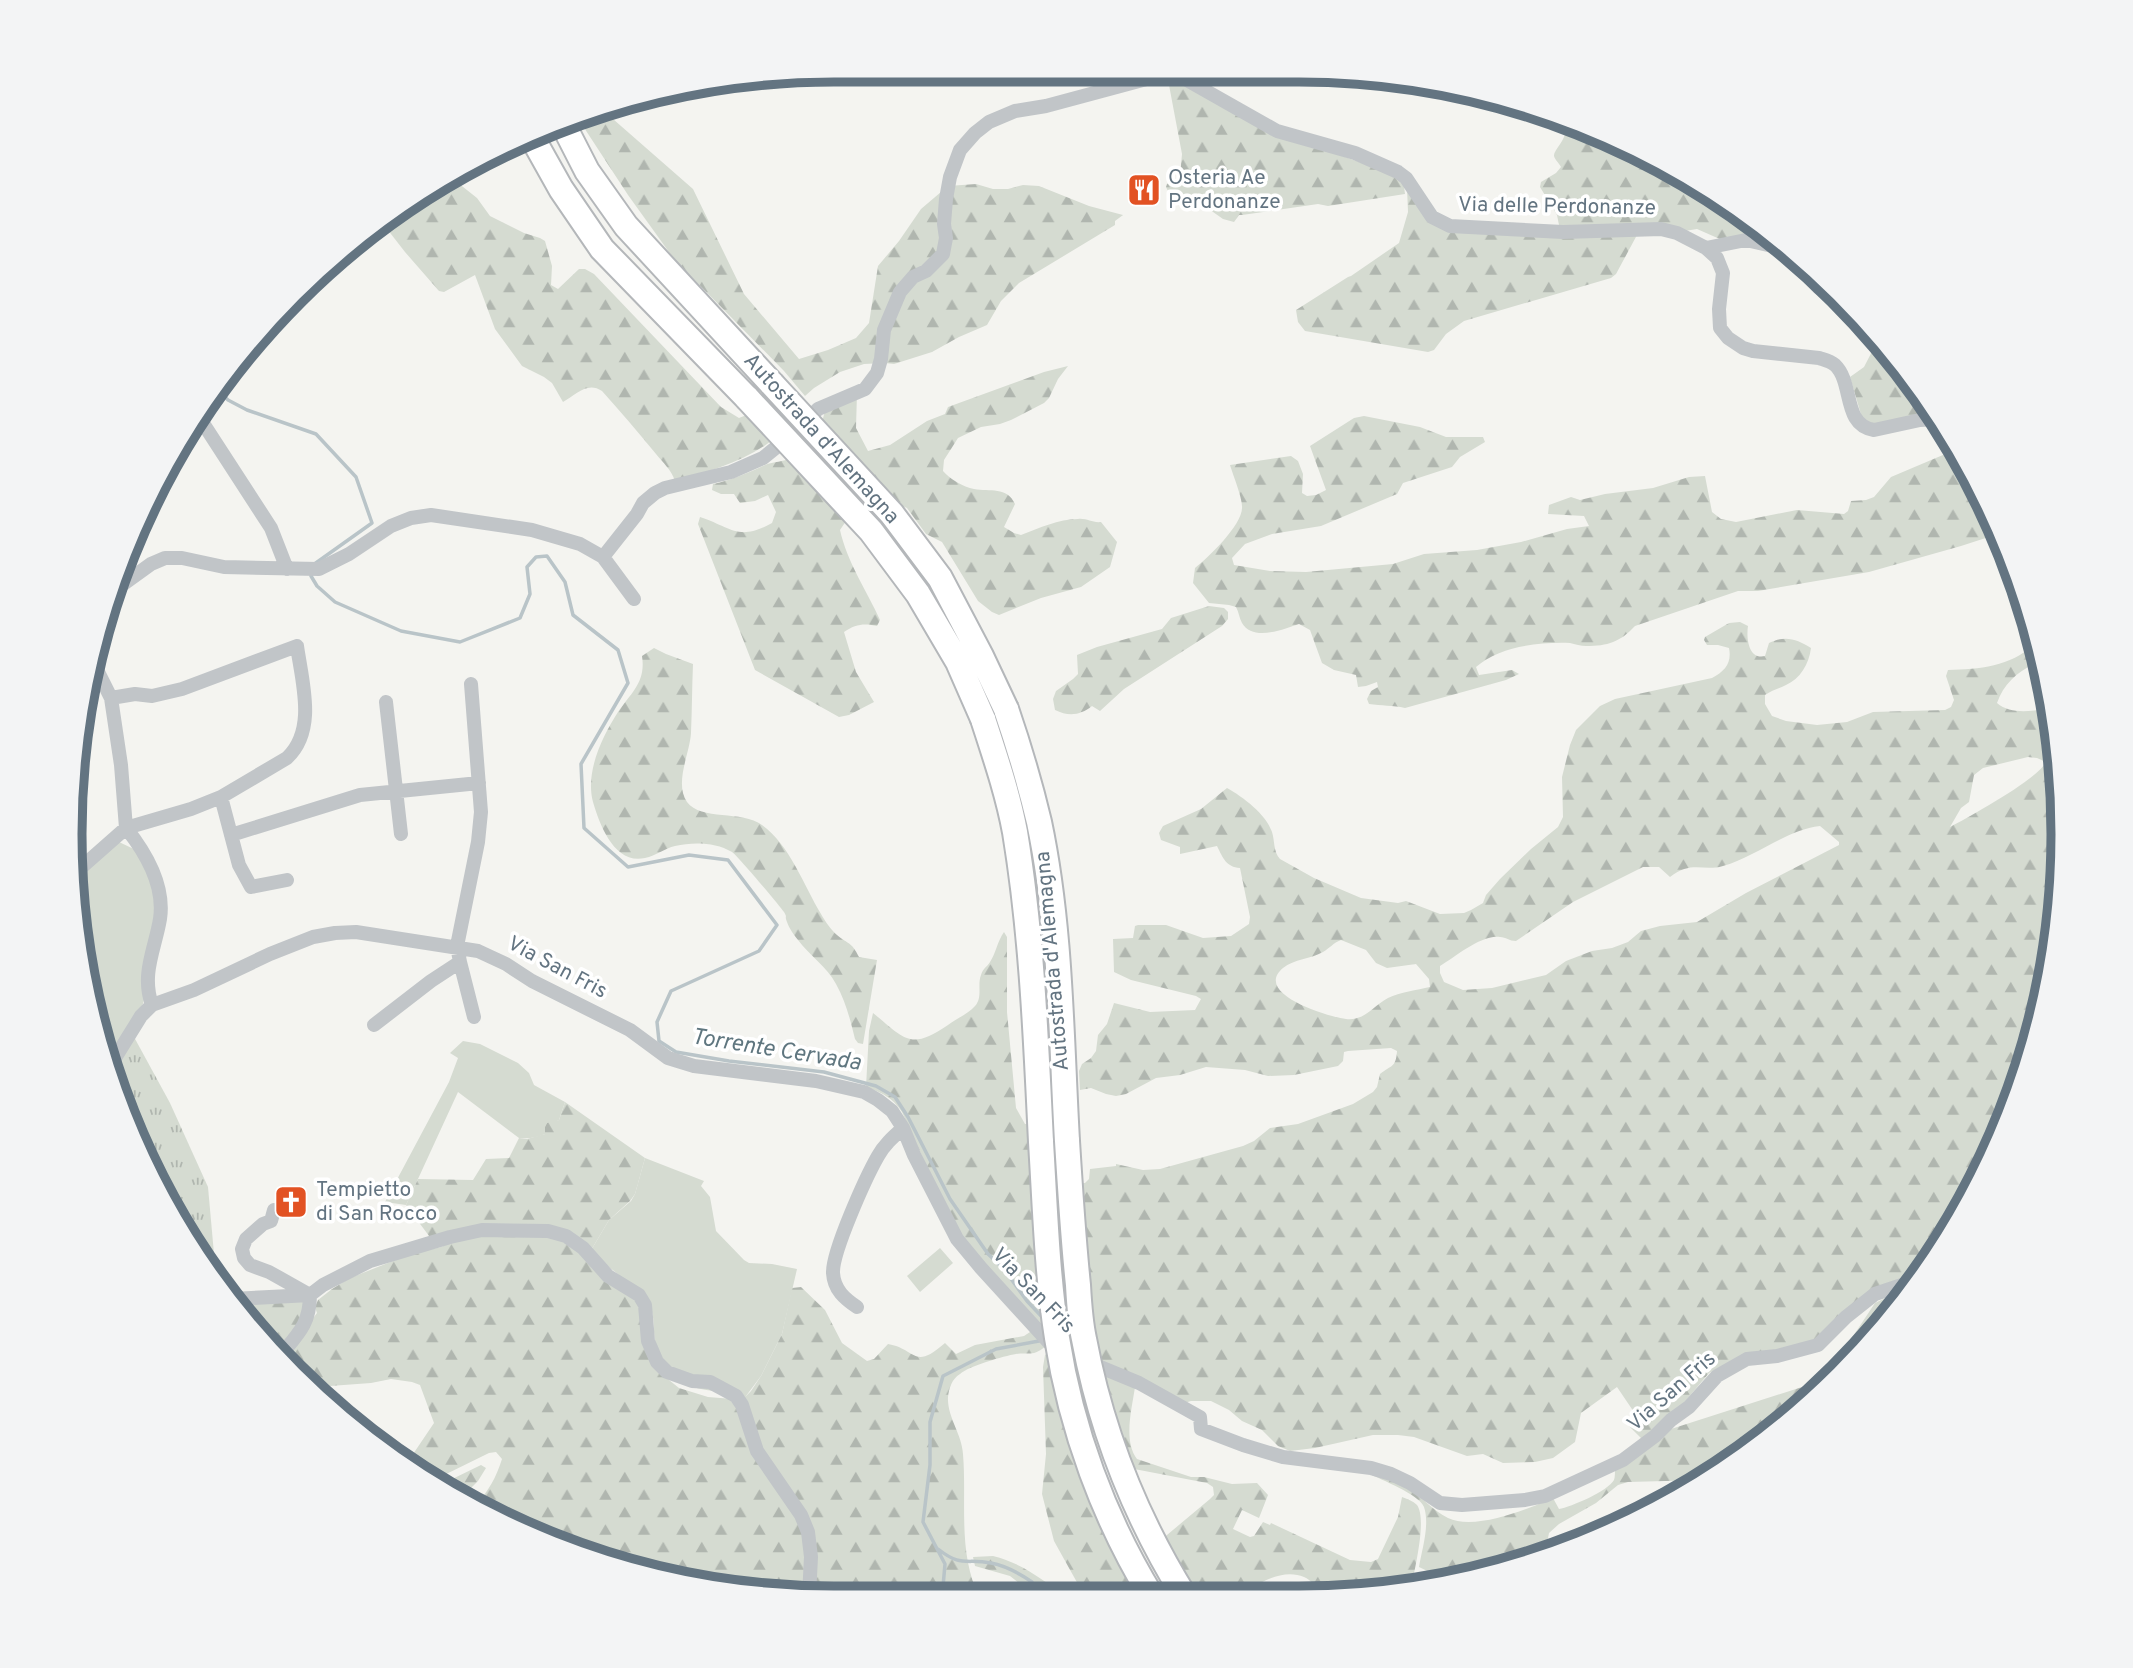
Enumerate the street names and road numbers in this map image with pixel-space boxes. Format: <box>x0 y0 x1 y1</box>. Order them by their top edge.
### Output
street label: Via delle Perdonanze <box>1458 192 1656 222</box>
street label: Autostrada d'Alemagna <box>737 348 905 530</box>
street label: Autostrada d'Alemagna <box>1030 850 1076 1072</box>
street label: Via San Fris <box>502 930 612 1006</box>
street label: Via San Fris <box>985 1242 1081 1340</box>
street label: Via San Fris <box>1622 1346 1722 1438</box>

